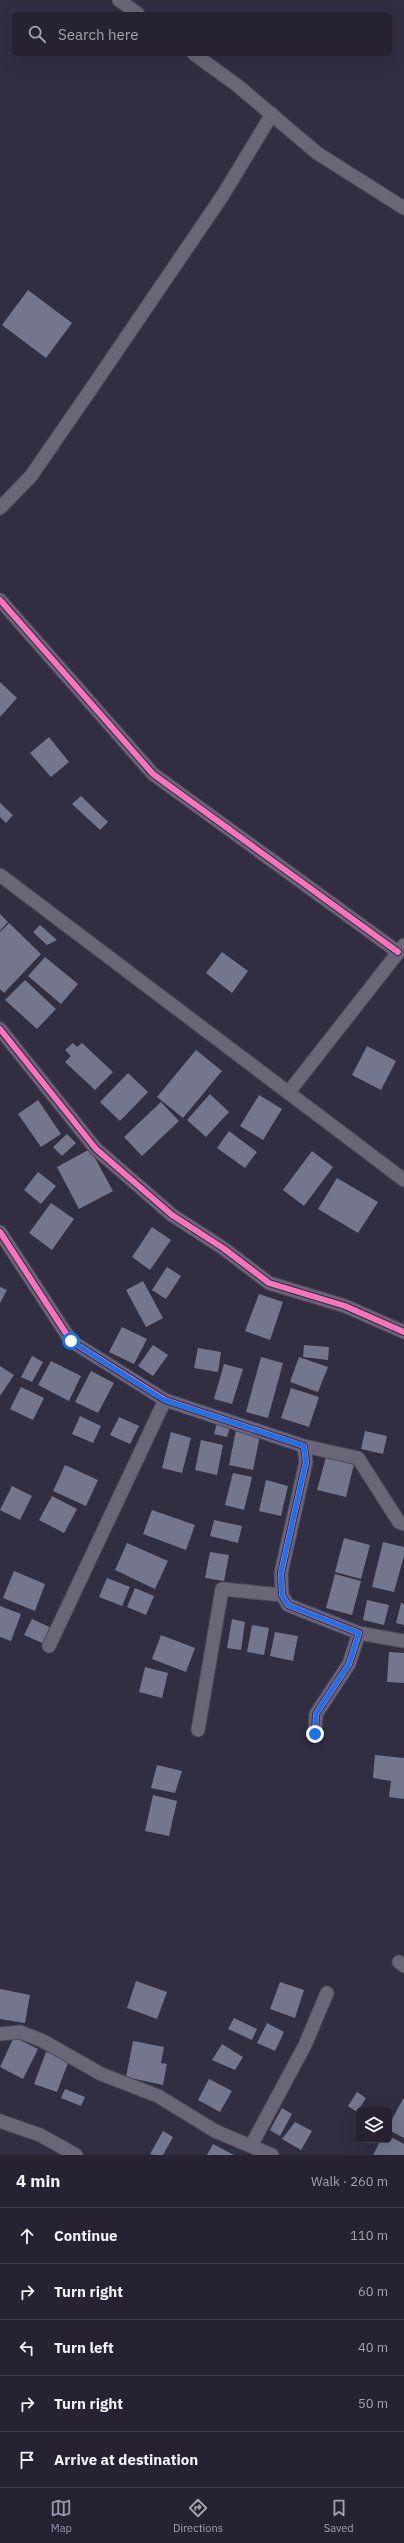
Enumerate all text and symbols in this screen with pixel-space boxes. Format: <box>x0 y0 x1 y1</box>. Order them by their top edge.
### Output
search box <box>12 12 392 56</box>
icon: search <box>26 23 48 45</box>
text: Search here <box>58 25 138 44</box>
route start <box>62 1332 80 1350</box>
route end <box>306 1725 324 1743</box>
map controls <box>356 2107 392 2143</box>
button: layers <box>356 2107 392 2143</box>
text: 4 min <box>16 2170 60 2192</box>
text: Walk · 260 m <box>311 2173 388 2190</box>
icon: ahead <box>16 2225 38 2247</box>
text: Continue <box>54 2226 118 2245</box>
text: 110 m <box>350 2227 388 2244</box>
icon: right <box>16 2281 38 2303</box>
text: Turn right <box>54 2282 123 2301</box>
text: 60 m <box>358 2283 388 2300</box>
icon: left <box>16 2337 38 2359</box>
text: Turn left <box>54 2338 114 2357</box>
text: 40 m <box>358 2339 388 2356</box>
icon: right <box>16 2393 38 2415</box>
text: Turn right <box>54 2394 123 2413</box>
text: 50 m <box>358 2395 388 2412</box>
icon: arrive <box>16 2449 38 2471</box>
text: Arrive at destination <box>54 2450 198 2469</box>
tab: Map <box>50 2497 72 2535</box>
tab: Directions <box>173 2497 223 2535</box>
tab: Saved <box>324 2497 354 2535</box>

